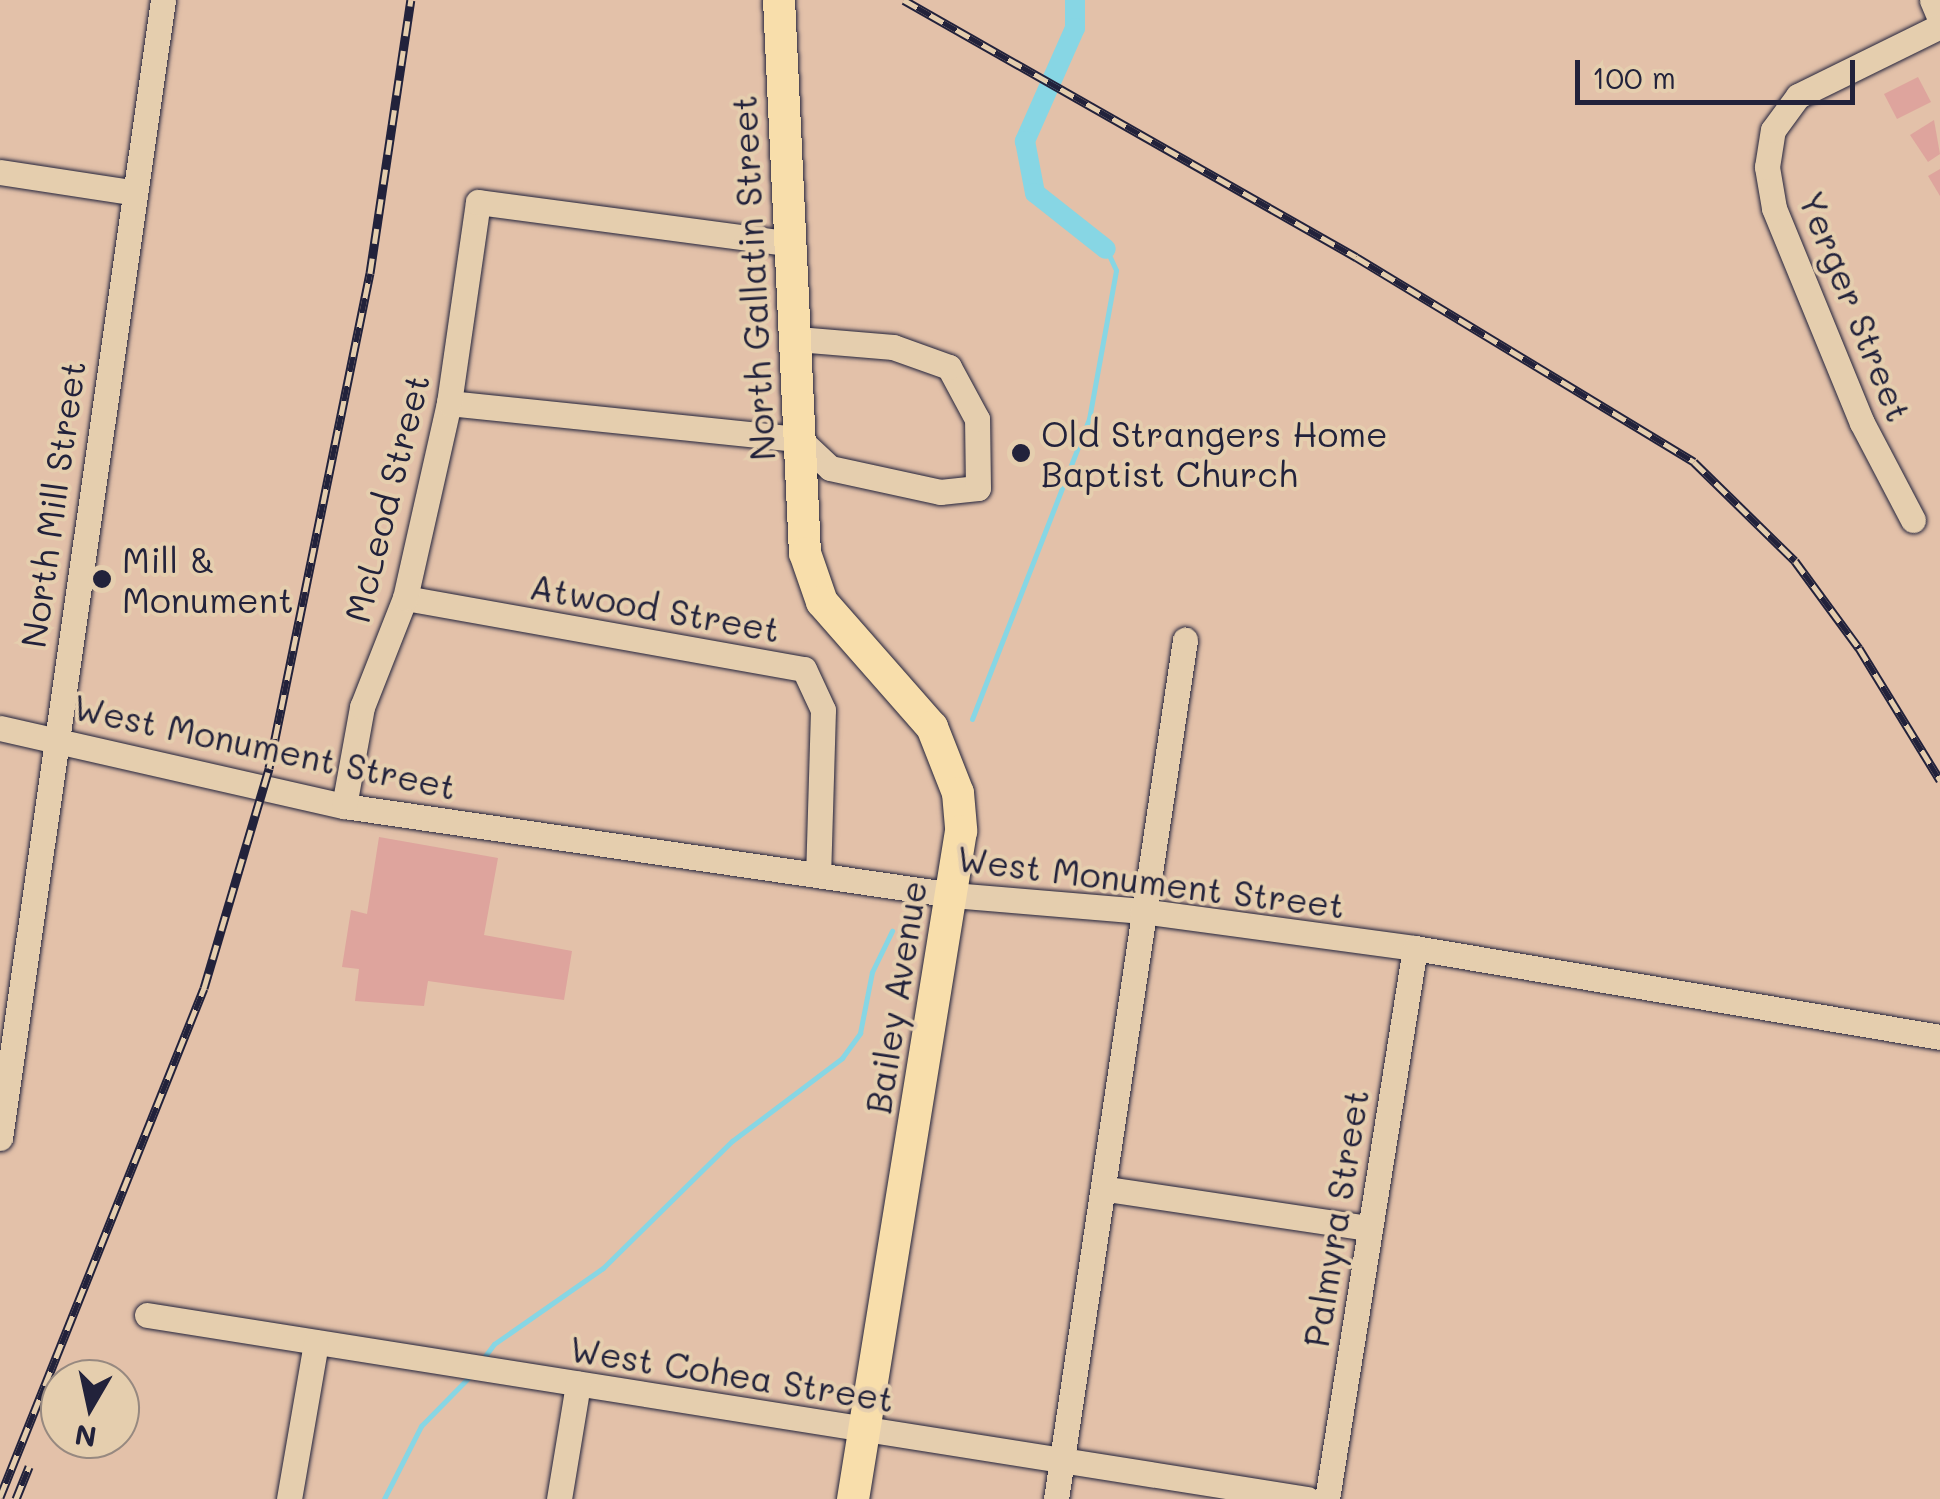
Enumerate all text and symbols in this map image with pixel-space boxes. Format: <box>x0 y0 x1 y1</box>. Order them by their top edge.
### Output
scale bar <box>1580 40 1860 102</box>
text: 100 m <box>1592 57 1676 97</box>
street label: North Gallatin Street <box>721 94 783 462</box>
street label: Yerger Street <box>1791 185 1921 427</box>
street label: North Mill Street <box>11 358 93 650</box>
street label: McLeod Street <box>335 370 437 626</box>
place label: Old Strangers Home Baptist Church <box>1041 412 1388 494</box>
marker: Old Strangers Home Baptist Church <box>1010 442 1032 464</box>
place label: Mill & Monument <box>122 538 294 620</box>
street label: Atwood Street <box>527 564 783 650</box>
marker: Mill & Monument <box>91 568 113 590</box>
street label: West Monument Street <box>70 685 460 807</box>
street label: West Monument Street <box>955 836 1347 926</box>
street label: Bailey Avenue <box>856 878 934 1116</box>
street label: Palmyra Street <box>1294 1086 1376 1350</box>
street label: West Cohea Street <box>567 1327 897 1419</box>
north arrow <box>40 1359 140 1459</box>
text: N <box>72 1417 99 1456</box>

